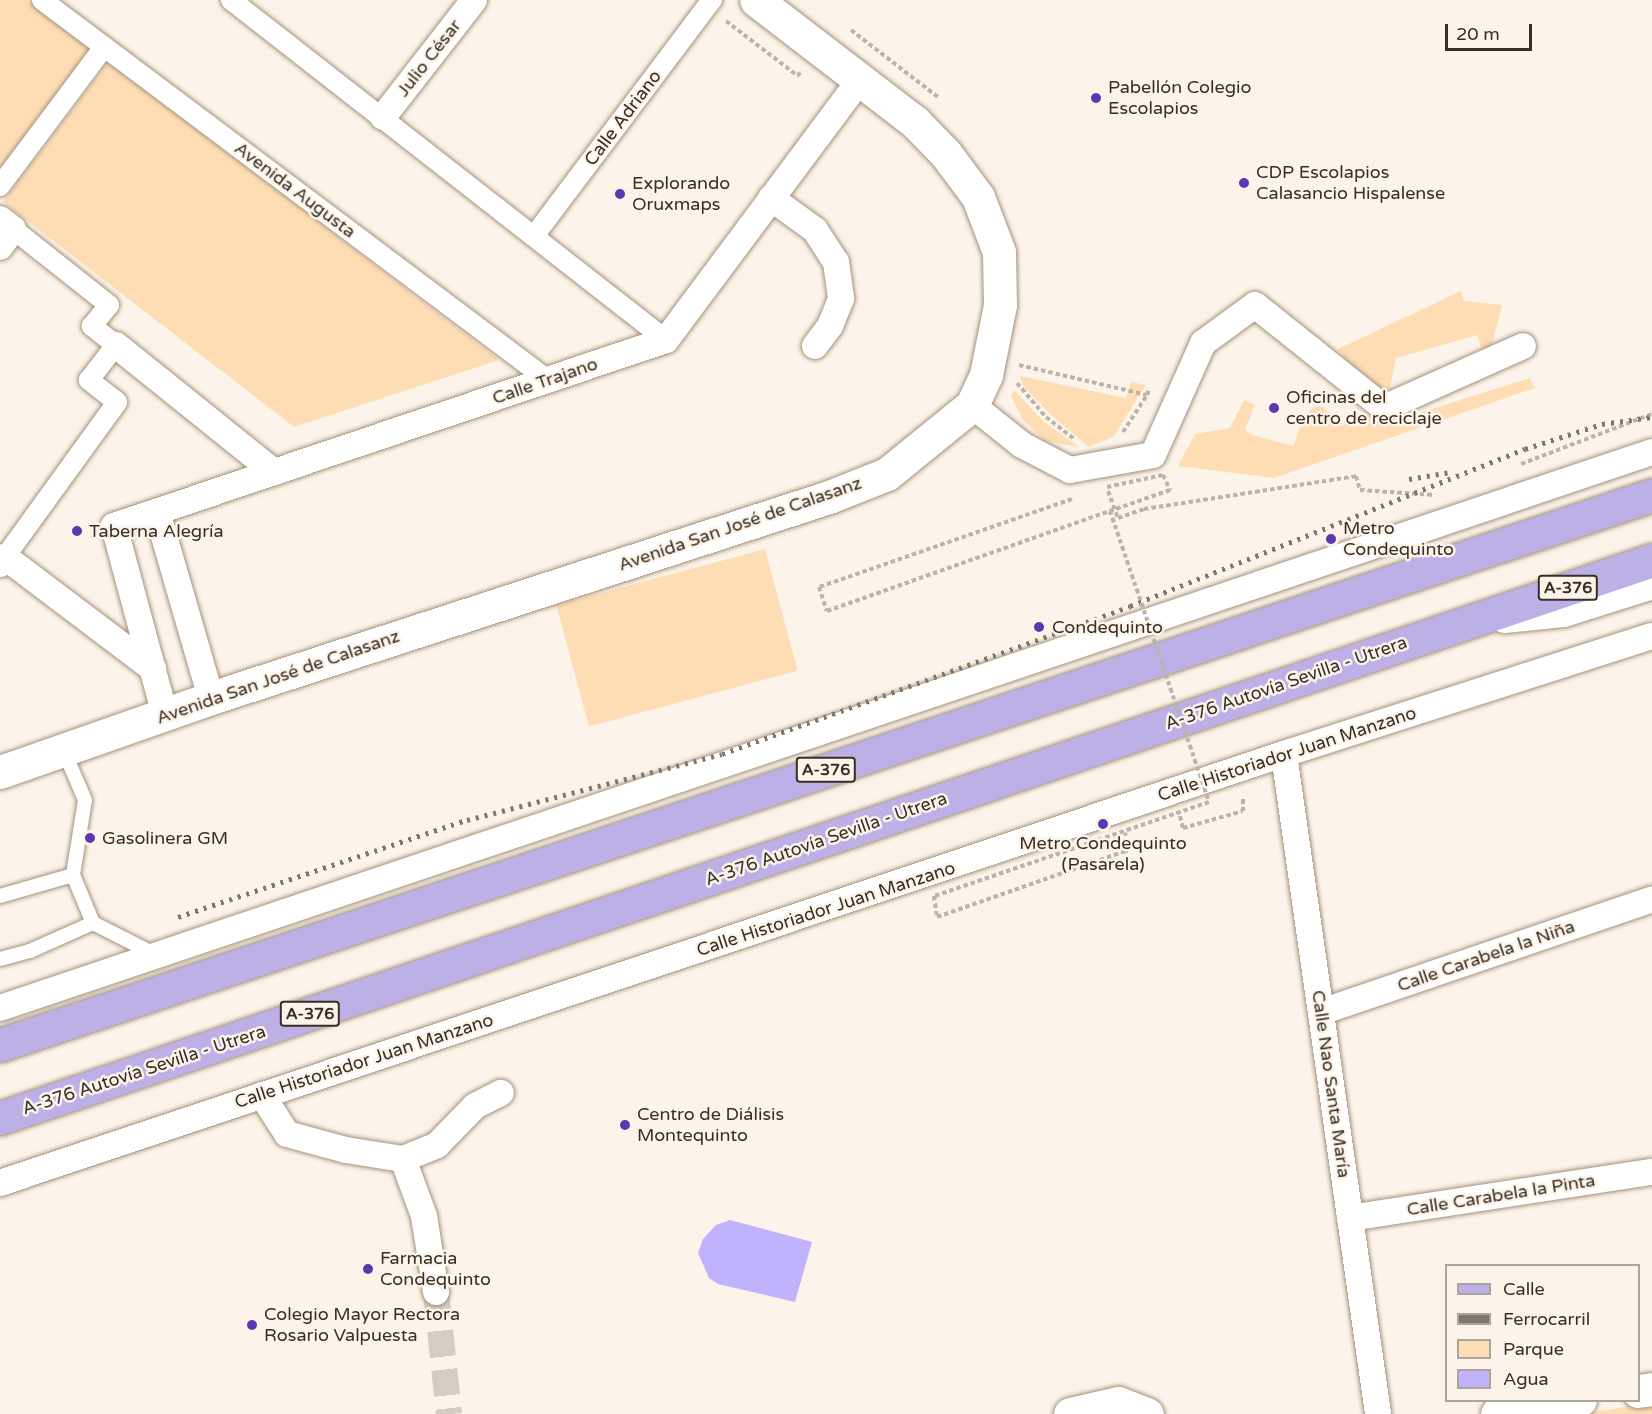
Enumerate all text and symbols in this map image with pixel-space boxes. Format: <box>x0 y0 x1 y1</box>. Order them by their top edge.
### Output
scale bar <box>1448 12 1535 50</box>
street label: Julio César <box>392 15 466 101</box>
text: 20 m <box>1456 23 1500 45</box>
street label: Calle Adriano <box>580 66 666 170</box>
place label: Pabellón Colegio Escolapios <box>1108 77 1251 119</box>
marker: Pabellón Colegio Escolapios <box>1089 91 1103 105</box>
street label: Avenida Augusta <box>230 137 360 243</box>
place label: CDP Escolapios Calasancio Hispalense <box>1256 162 1445 204</box>
place label: Explorando Oruxmaps <box>632 173 730 216</box>
marker: CDP Escolapios Calasancio Hispalense <box>1237 176 1251 190</box>
marker: Explorando Oruxmaps <box>613 187 627 201</box>
street label: Calle Trajano <box>490 353 600 409</box>
place label: Oficinas del centro de reciclaje <box>1286 387 1442 430</box>
marker: Oficinas del centro de reciclaje <box>1267 401 1281 415</box>
street label: Avenida San José de Calasanz <box>616 472 864 576</box>
place label: Metro Condequinto <box>1343 518 1454 560</box>
place label: Taberna Alegría <box>89 520 224 542</box>
marker: Taberna Alegría <box>70 524 84 538</box>
marker: Metro Condequinto <box>1324 532 1338 546</box>
road number: A-376 <box>1536 575 1600 601</box>
place label: Condequinto <box>1052 616 1163 638</box>
marker: Condequinto <box>1030 618 1048 636</box>
street label: Avenida San José de Calasanz <box>154 625 402 729</box>
street label: A-376 Autovía Sevilla - Utrera <box>1162 631 1410 735</box>
street label: Calle Historiador Juan Manzano <box>1155 702 1419 806</box>
road number: A-376 <box>794 757 858 783</box>
street label: A-376 Autovía Sevilla - Utrera <box>702 787 950 891</box>
marker: Metro Condequinto (Pasarela) <box>1096 817 1110 831</box>
place label: Gasolinera GM <box>102 827 228 849</box>
marker: Gasolinera GM <box>83 831 97 845</box>
place label: Metro Condequinto (Pasarela) <box>1019 833 1187 876</box>
street label: Calle Historiador Juan Manzano <box>694 857 958 961</box>
street label: Calle Carabela la Niña <box>1395 916 1577 996</box>
street label: Calle Nao Santa María <box>1307 989 1355 1179</box>
road number: A-376 <box>278 1001 342 1027</box>
street label: Calle Historiador Juan Manzano <box>232 1009 496 1113</box>
street label: A-376 Autovía Sevilla - Utrera <box>20 1020 268 1120</box>
place label: Centro de Diálisis Montequinto <box>637 1104 784 1146</box>
marker: Centro de Diálisis Montequinto <box>618 1118 632 1132</box>
street label: Calle Carabela la Pinta <box>1405 1169 1597 1221</box>
place label: Farmacia Condequinto <box>380 1248 491 1290</box>
marker: Farmacia Condequinto <box>361 1262 375 1276</box>
legend <box>1445 1264 1640 1402</box>
text: Calle <box>1503 1278 1545 1300</box>
place label: Colegio Mayor Rectora Rosario Valpuesta <box>264 1304 460 1346</box>
text: Ferrocarril <box>1503 1308 1590 1330</box>
marker: Colegio Mayor Rectora Rosario Valpuesta <box>245 1318 259 1332</box>
text: Parque <box>1503 1338 1564 1360</box>
text: Agua <box>1503 1368 1549 1390</box>

